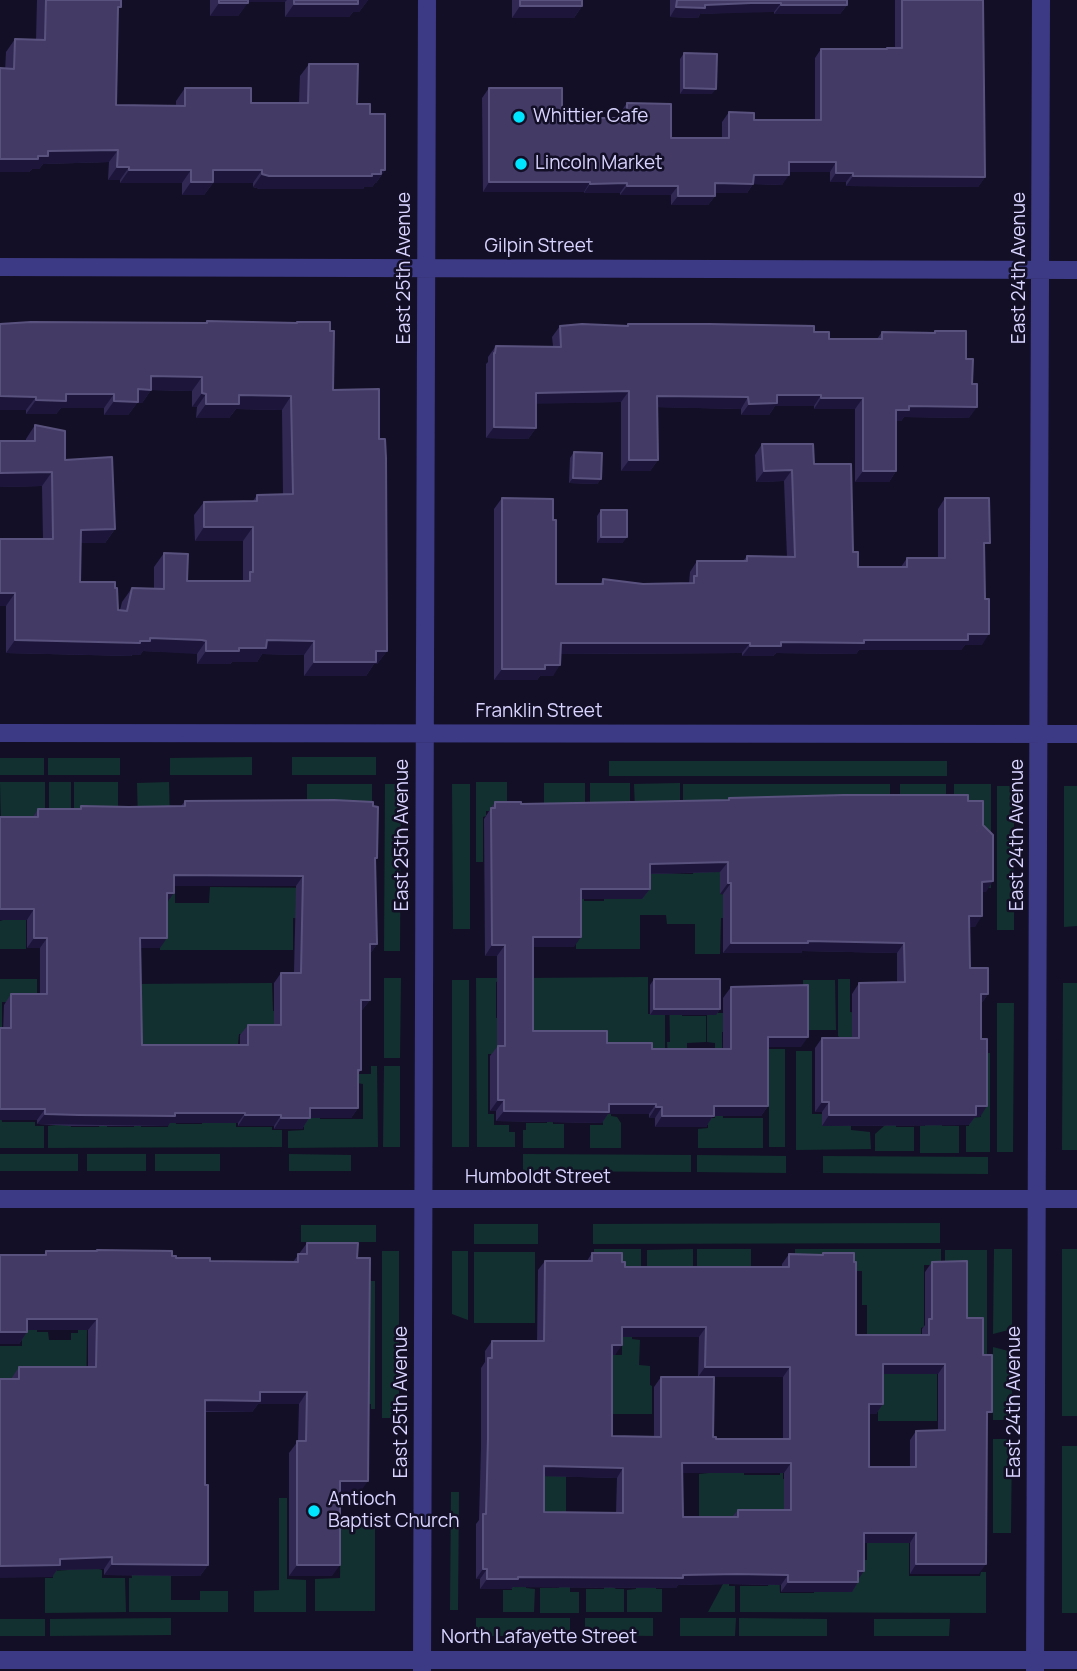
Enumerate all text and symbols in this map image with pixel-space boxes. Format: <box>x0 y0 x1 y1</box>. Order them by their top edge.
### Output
place label: Whittier Cafe <box>533 106 648 128</box>
marker: Whittier Cafe <box>511 109 527 125</box>
place label: Lincoln Market <box>535 153 663 175</box>
marker: Lincoln Market <box>513 156 529 172</box>
street label: East 25th Avenue <box>394 192 416 344</box>
street label: East 24th Avenue <box>1009 192 1031 344</box>
street label: Gilpin Street <box>485 236 593 258</box>
street label: Franklin Street <box>475 701 603 723</box>
street label: East 25th Avenue <box>392 759 414 911</box>
street label: East 24th Avenue <box>1007 759 1029 911</box>
street label: Humboldt Street <box>465 1167 611 1189</box>
street label: East 25th Avenue <box>391 1326 413 1478</box>
street label: East 24th Avenue <box>1004 1326 1026 1478</box>
place label: Antioch Baptist Church <box>328 1489 460 1533</box>
marker: Antioch Baptist Church <box>306 1503 322 1519</box>
street label: North Lafayette Street <box>441 1627 637 1649</box>

